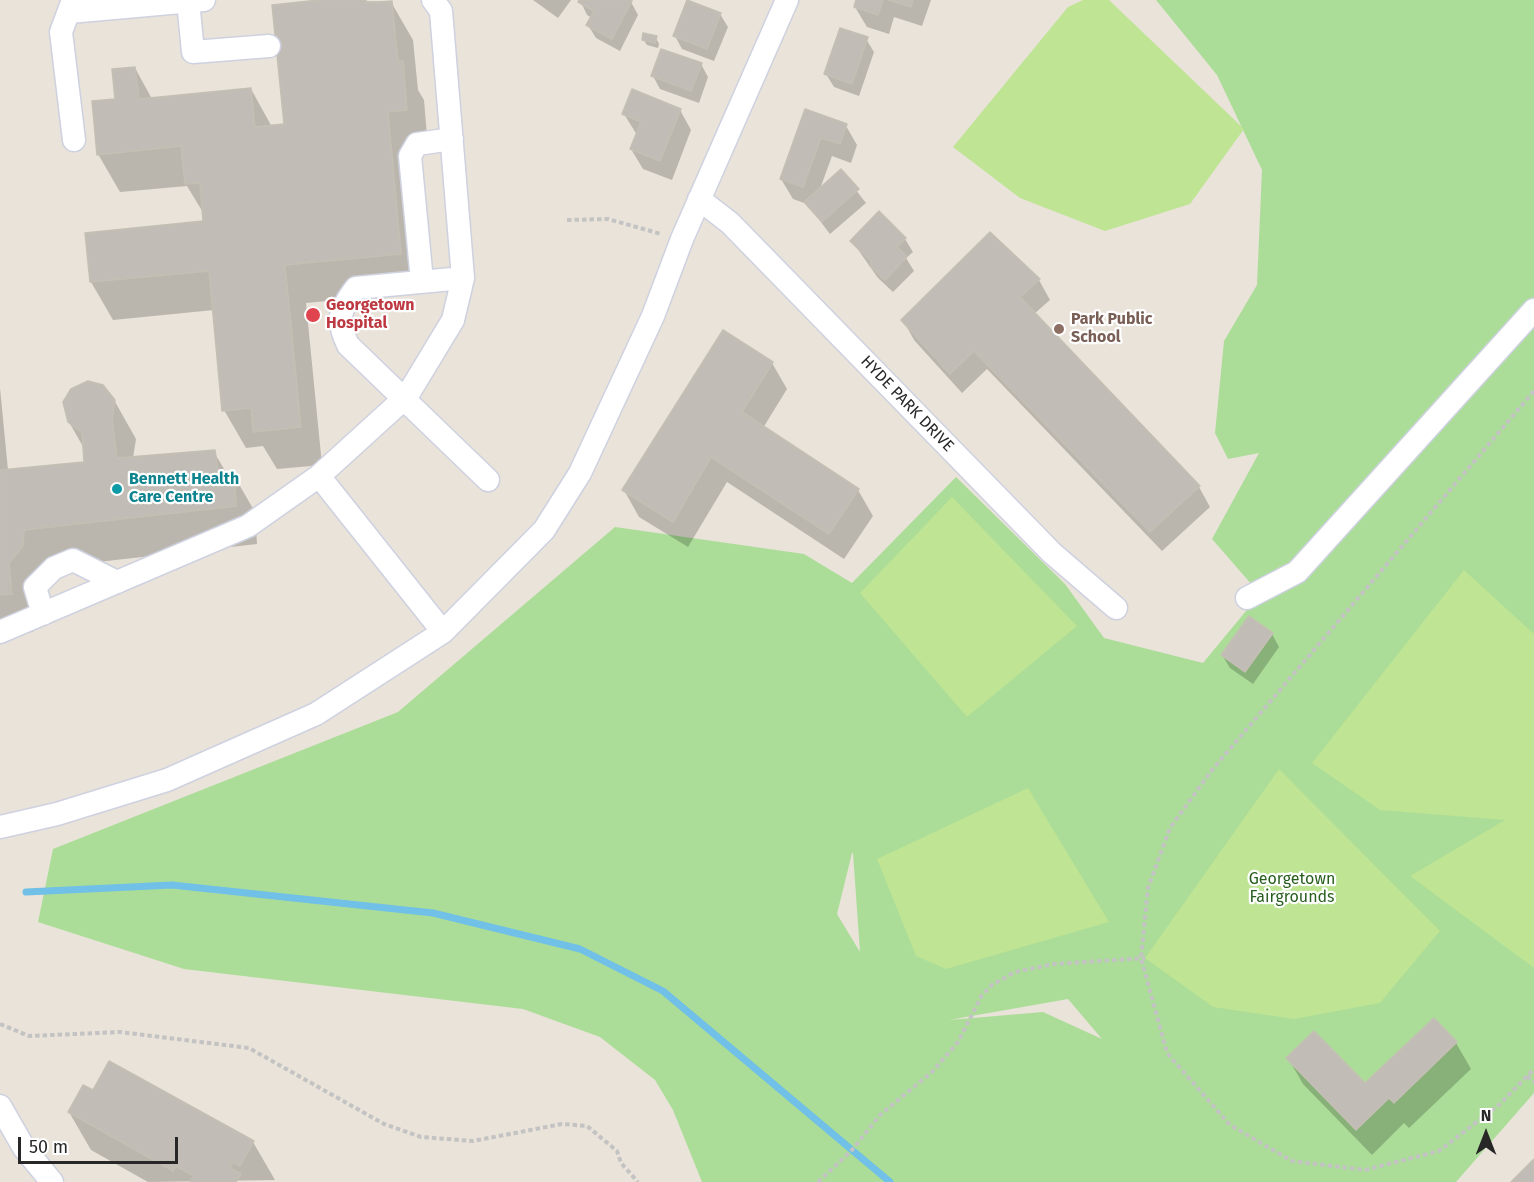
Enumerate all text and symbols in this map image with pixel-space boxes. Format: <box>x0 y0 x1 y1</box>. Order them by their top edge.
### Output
place label: Georgetown Hospital <box>326 296 414 334</box>
marker: Georgetown Hospital <box>304 306 322 324</box>
place label: Park Public School <box>1071 310 1152 348</box>
marker: Park Public School <box>1052 322 1066 336</box>
street label: HYDE PARK DRIVE <box>856 352 958 456</box>
place label: Bennett Health Care Centre <box>129 470 239 508</box>
marker: Bennett Health Care Centre <box>110 482 124 496</box>
park label: Georgetown Fairgrounds <box>1249 870 1335 908</box>
north arrow <box>1456 1104 1516 1164</box>
text: N <box>1481 1106 1491 1125</box>
scale bar <box>21 1125 182 1163</box>
text: 50 m <box>29 1136 68 1158</box>

